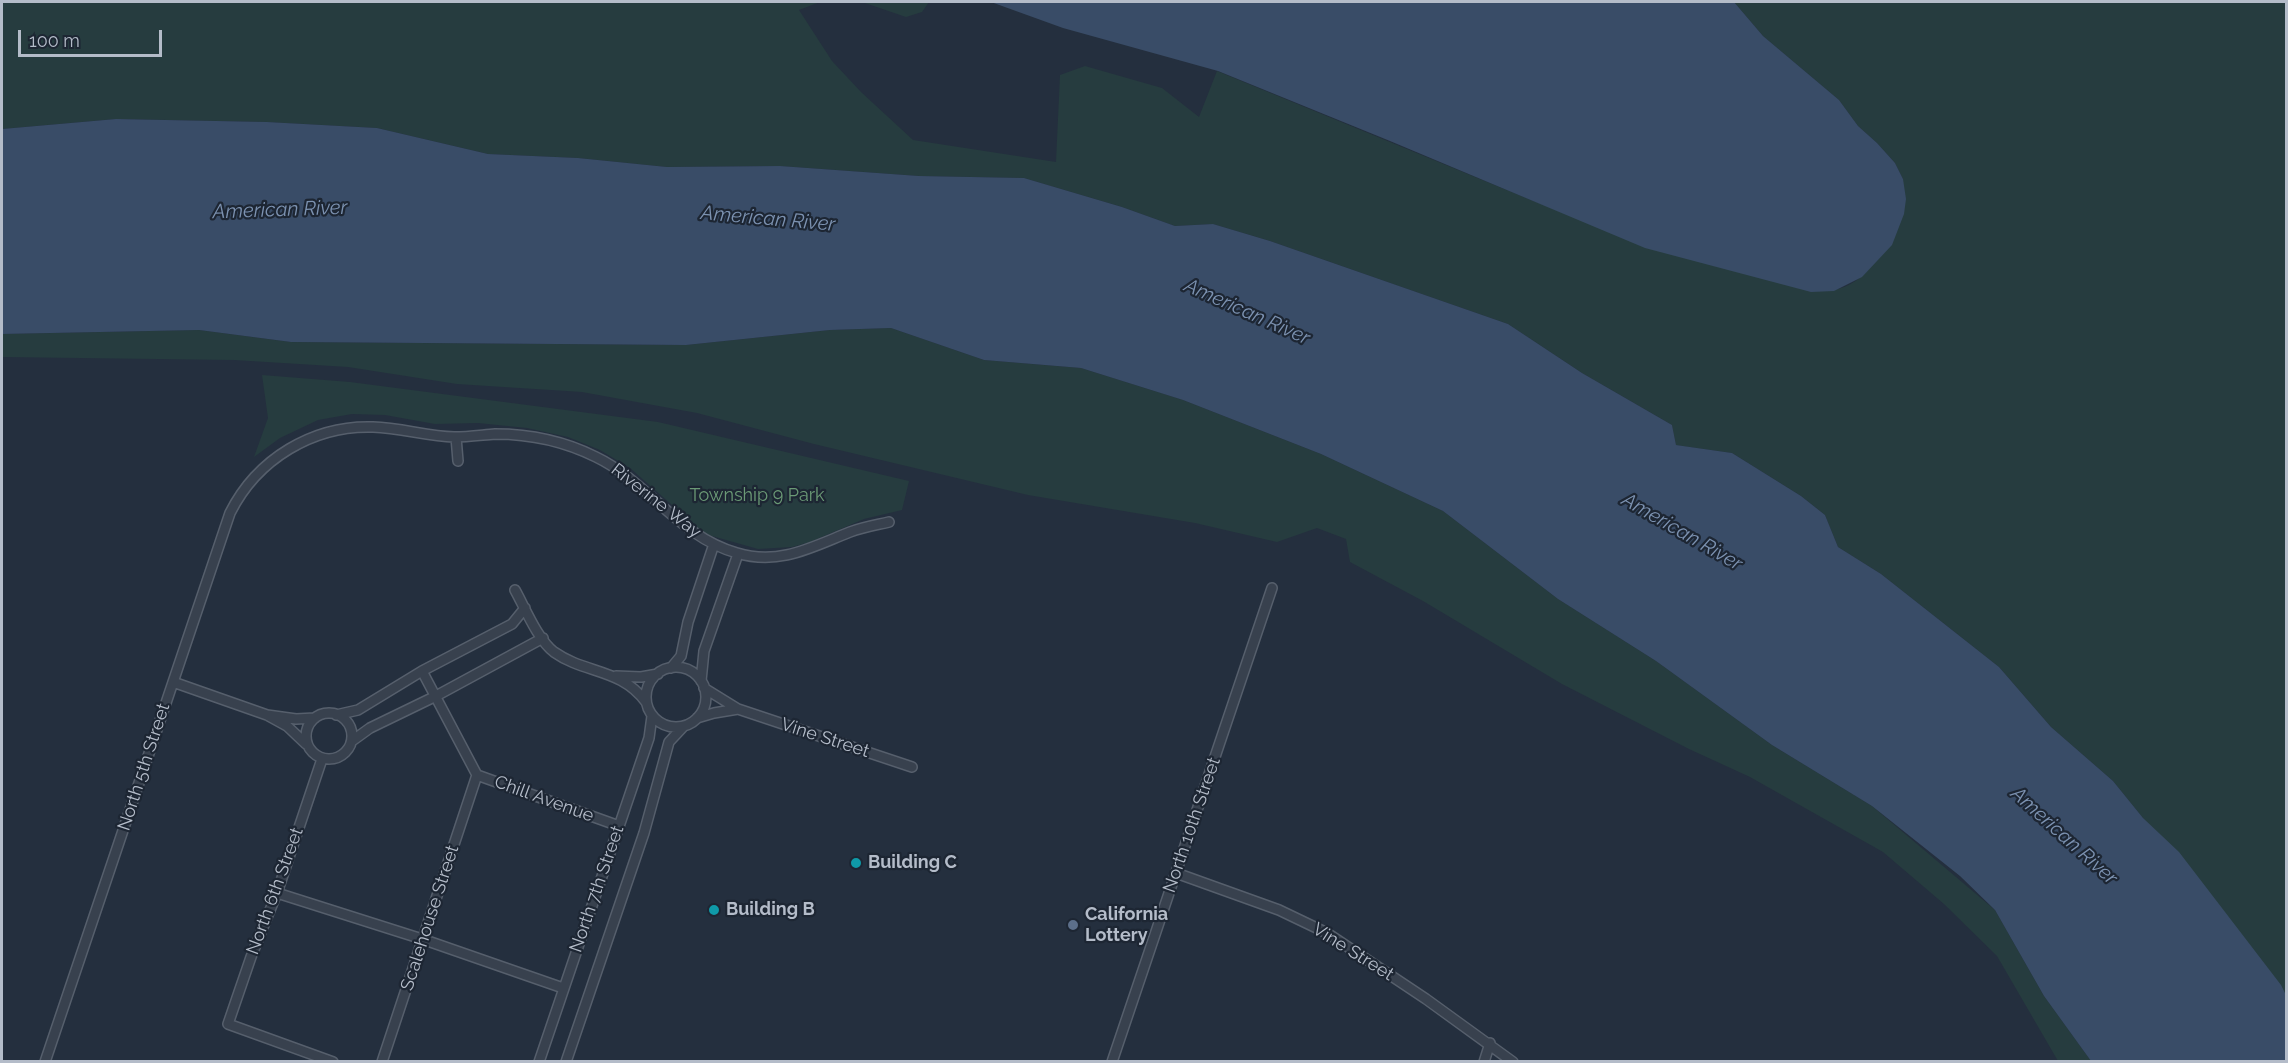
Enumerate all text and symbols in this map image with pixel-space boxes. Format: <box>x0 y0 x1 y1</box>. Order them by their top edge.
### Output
scale bar <box>21 18 165 56</box>
text: 100 m <box>29 30 80 51</box>
water label: American River <box>212 196 348 224</box>
water label: American River <box>700 201 836 237</box>
water label: American River <box>1180 274 1314 350</box>
street label: Riverine Way <box>607 459 705 543</box>
park label: Township 9 Park <box>689 485 825 507</box>
water label: American River <box>1618 488 1746 576</box>
street label: North 5th Street <box>113 701 175 833</box>
street label: Vine Street <box>778 714 872 762</box>
street label: North 10th Street <box>1159 755 1225 895</box>
street label: Chill Avenue <box>491 771 597 827</box>
water label: American River <box>2006 782 2122 890</box>
street label: North 7th Street <box>565 823 629 955</box>
street label: North 6th Street <box>242 824 308 958</box>
street label: Scalehouse Street <box>396 843 464 993</box>
place label: Building C <box>868 852 957 874</box>
marker: Building C <box>849 856 863 870</box>
place label: Building B <box>726 899 815 921</box>
marker: Building B <box>707 903 721 917</box>
place label: California Lottery <box>1085 904 1168 946</box>
marker: California Lottery <box>1066 918 1080 932</box>
street label: Vine Street <box>1308 919 1398 985</box>

